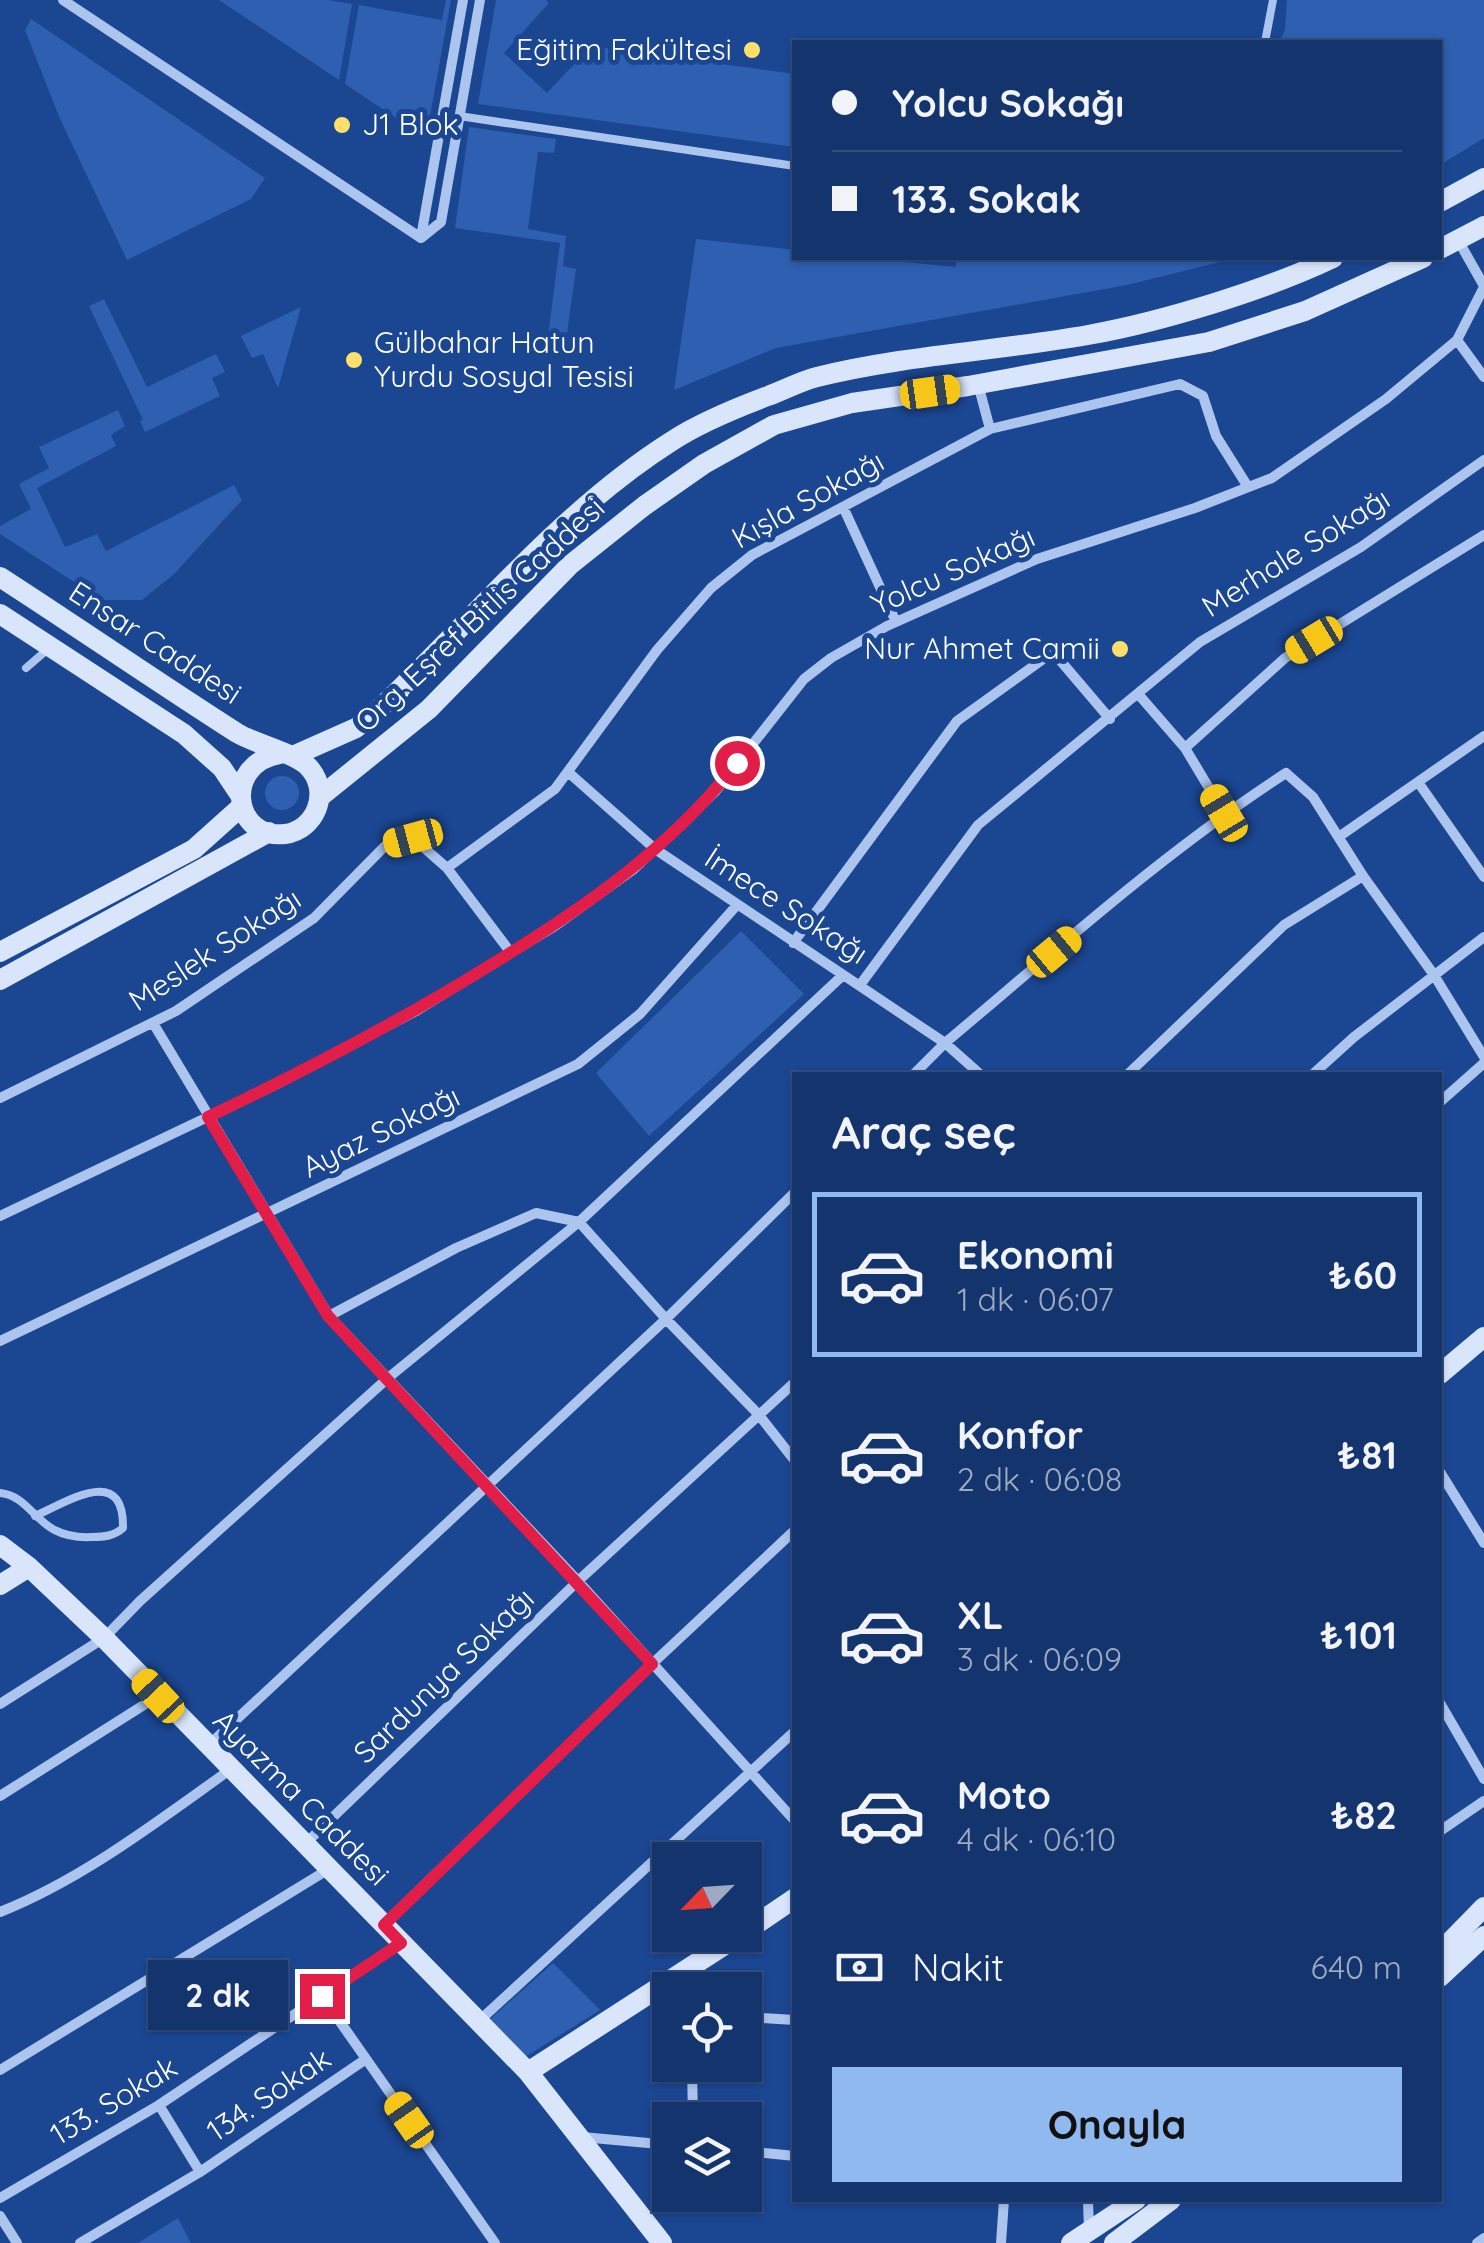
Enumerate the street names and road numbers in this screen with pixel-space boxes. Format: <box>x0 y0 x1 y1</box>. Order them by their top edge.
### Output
street label: Kışla Sokağı <box>725 442 890 557</box>
street label: Merhale Sokağı <box>1194 479 1396 625</box>
street label: Org. Eşref Bitlis Caddesi <box>347 489 612 740</box>
street label: Yolcu Sokağı <box>865 517 1040 623</box>
street label: Ensar Caddesi <box>62 572 249 712</box>
street label: İmece Sokağı <box>698 838 875 972</box>
street label: Meslek Sokağı <box>121 879 308 1019</box>
street label: Ayaz Sokağı <box>296 1077 466 1186</box>
street label: Sardunya Sokağı <box>345 1579 542 1771</box>
street label: Ayazma Caddesi <box>206 1701 398 1893</box>
street label: 134. Sokak <box>199 2039 338 2149</box>
street label: 133. Sokak <box>43 2047 184 2153</box>

